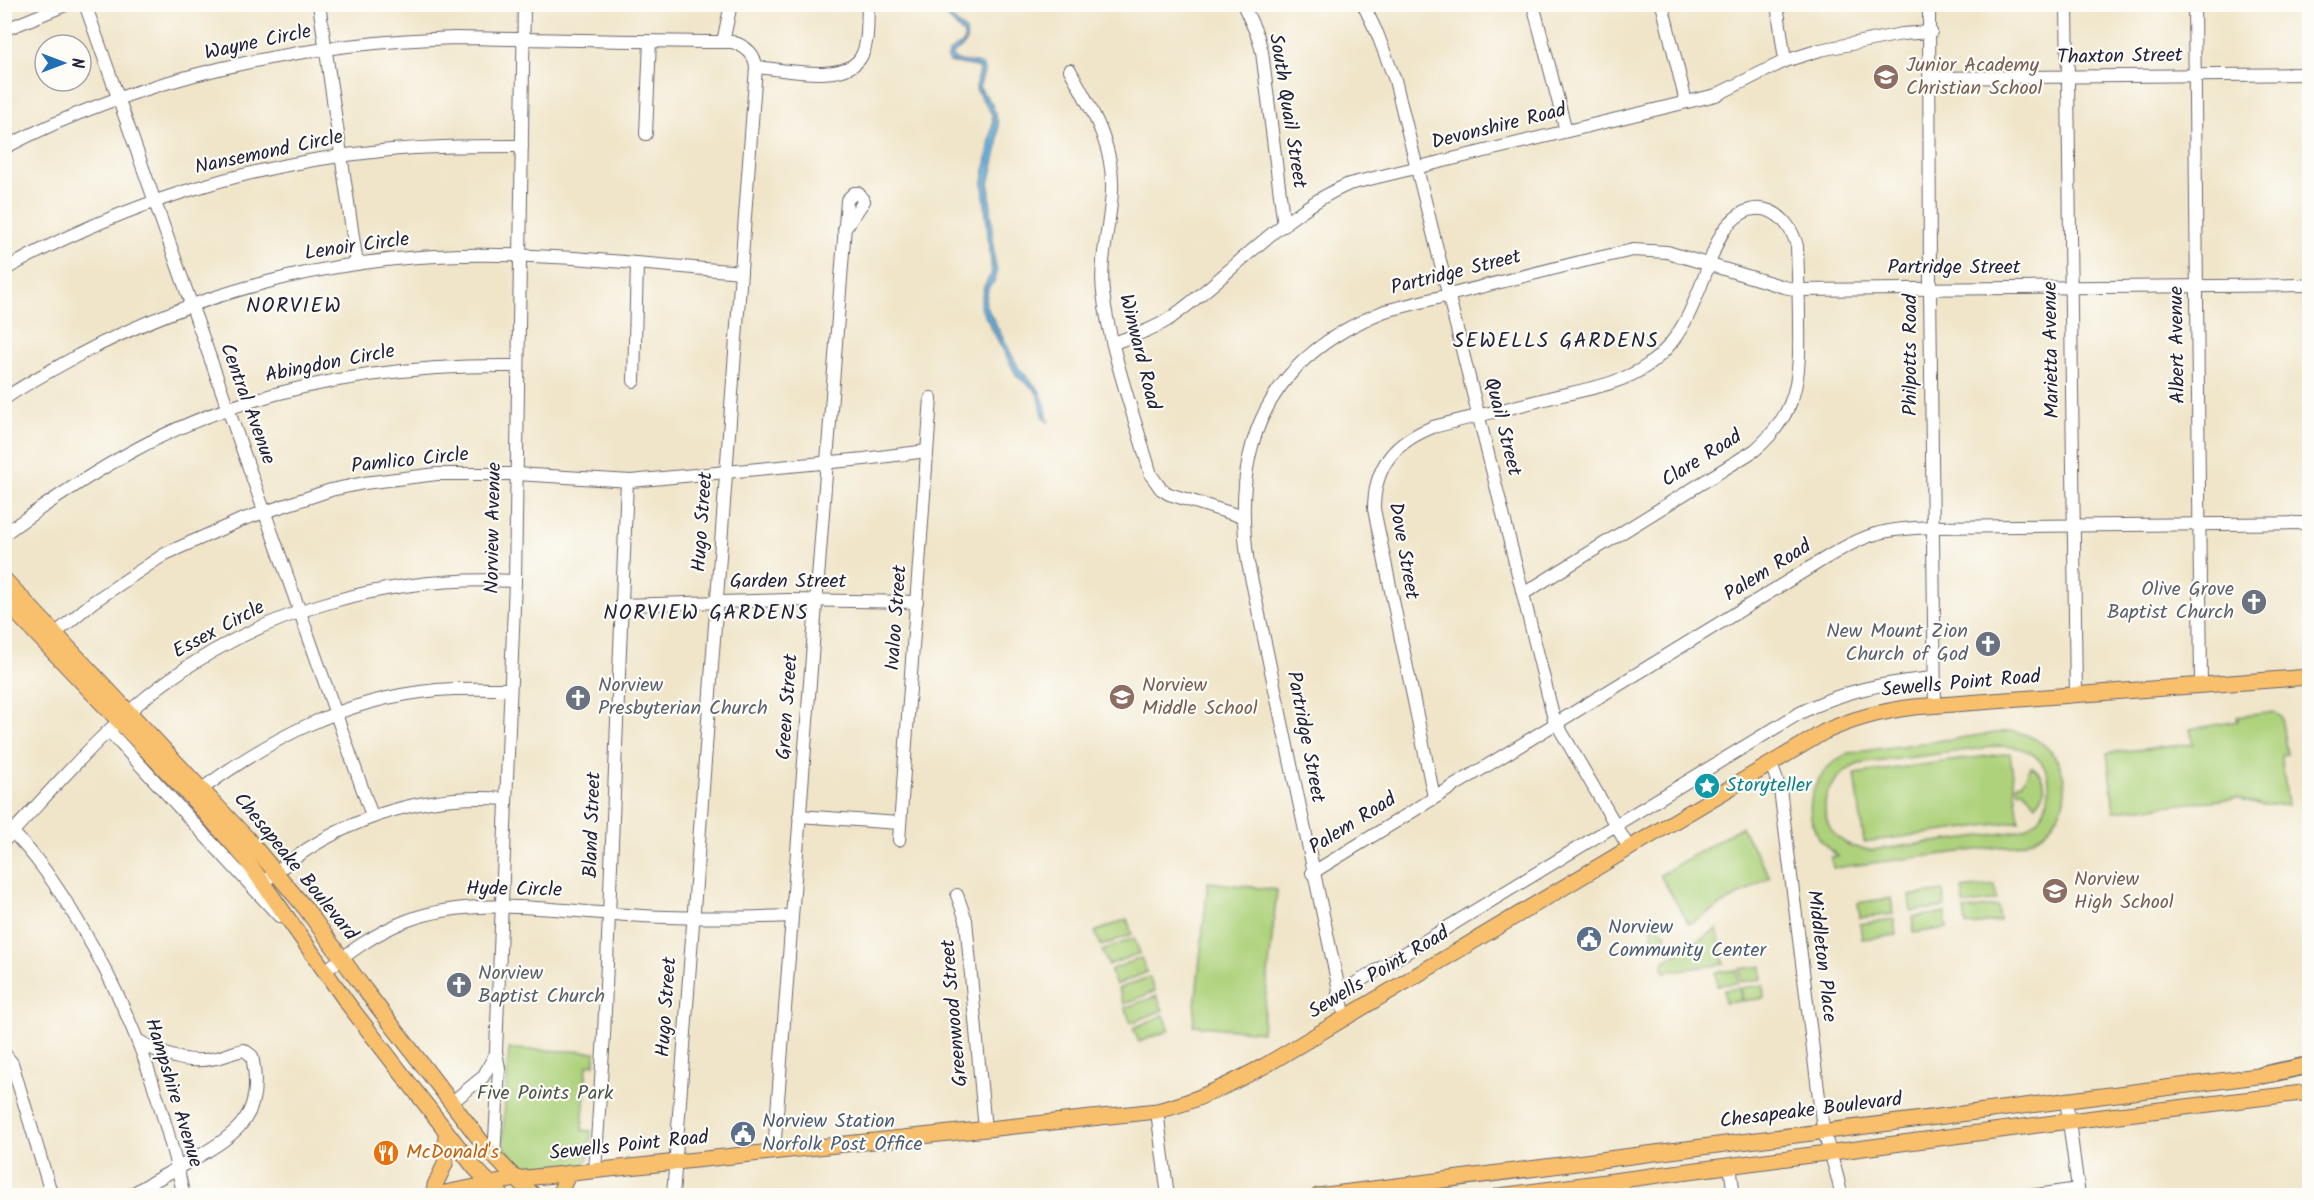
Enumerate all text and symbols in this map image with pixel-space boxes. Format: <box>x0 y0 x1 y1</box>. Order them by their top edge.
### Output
street label: Wayne Circle <box>202 16 314 70</box>
street label: South Quail Street <box>1259 31 1315 191</box>
north arrow <box>33 33 93 93</box>
street label: Thaxton Street <box>2057 40 2183 74</box>
place label: Junior Academy Christian School <box>1906 50 2043 105</box>
text: N <box>64 58 89 68</box>
school or university icon: Junior Academy Christian School <box>1871 62 1901 92</box>
street label: Devonshire Road <box>1428 95 1571 159</box>
street label: Nansemond Circle <box>192 122 346 184</box>
street label: Lenoir Circle <box>303 224 411 270</box>
street label: Partridge Street <box>1388 241 1525 305</box>
street label: Partridge Street <box>1887 252 2021 284</box>
street label: Marietta Avenue <box>2035 281 2069 419</box>
street label: Albert Avenue <box>2161 286 2195 404</box>
district label: NORVIEW <box>246 290 342 323</box>
street label: Winward Road <box>1109 291 1169 414</box>
street label: Philpotts Road <box>1895 293 1927 416</box>
district label: SEWELLS GARDENS <box>1453 325 1659 358</box>
street label: Abingdon Circle <box>262 336 398 392</box>
street label: Central Avenue <box>210 339 284 469</box>
street label: Quail Street <box>1474 375 1530 480</box>
street label: Clare Road <box>1655 421 1750 496</box>
street label: Pamlico Circle <box>350 439 470 483</box>
street label: Norview Avenue <box>477 462 511 594</box>
street label: Hugo Street <box>684 471 722 573</box>
street label: Dove Street <box>1379 500 1427 602</box>
street label: Palem Road <box>1718 531 1819 611</box>
street label: Ivaloo Street <box>877 564 917 672</box>
street label: Garden Street <box>730 566 847 598</box>
place label: Olive Grove Baptist Church <box>2107 574 2234 629</box>
church icon: Olive Grove Baptist Church <box>2239 587 2269 617</box>
street label: Essex Circle <box>167 592 271 668</box>
district label: NORVIEW GARDENS <box>603 597 809 630</box>
place label: New Mount Zion Church of God <box>1826 616 1969 671</box>
church icon: New Mount Zion Church of God <box>1973 629 2003 659</box>
street label: Green Street <box>768 653 808 761</box>
street label: Sewells Point Road <box>1880 661 2043 707</box>
street label: Partridge Street <box>1277 669 1333 806</box>
place label: Norview Presbyterian Church <box>598 670 768 725</box>
place label: Norview Middle School <box>1142 670 1258 725</box>
school or university icon: Norview Middle School <box>1107 682 1137 712</box>
church icon: Norview Presbyterian Church <box>563 683 593 713</box>
place label: Storyteller <box>1726 770 1813 802</box>
street label: Bland Street <box>575 771 611 879</box>
place icon: Storyteller <box>1692 771 1722 801</box>
street label: Palem Road <box>1303 784 1404 864</box>
street label: Chesapeake Boulevard <box>225 786 366 949</box>
place label: Norview High School <box>2074 864 2174 919</box>
street label: Hyde Circle <box>466 873 562 907</box>
school or university icon: Norview High School <box>2040 876 2070 906</box>
street label: Middleton Place <box>1797 888 1845 1024</box>
place label: Norview Community Center <box>1608 912 1767 967</box>
street label: Sewells Point Road <box>1302 918 1457 1028</box>
public building icon: Norview Community Center <box>1574 924 1604 954</box>
street label: Greenwood Street <box>933 938 977 1088</box>
street label: Hugo Street <box>648 956 686 1058</box>
place label: Norview Baptist Church <box>478 958 605 1013</box>
church icon: Norview Baptist Church <box>444 970 474 1000</box>
street label: Hampshire Avenue <box>135 1014 211 1172</box>
park label: Five Points Park <box>477 1078 614 1110</box>
street label: Chesapeake Boulevard <box>1718 1084 1905 1138</box>
place label: Norview Station Norfolk Post Office <box>762 1106 923 1161</box>
public building icon: Norview Station Norfolk Post Office <box>728 1119 758 1149</box>
street label: Sewells Point Road <box>548 1122 711 1170</box>
place label: McDonald's <box>406 1137 499 1169</box>
restaurant icon: McDonald's <box>371 1138 401 1168</box>

